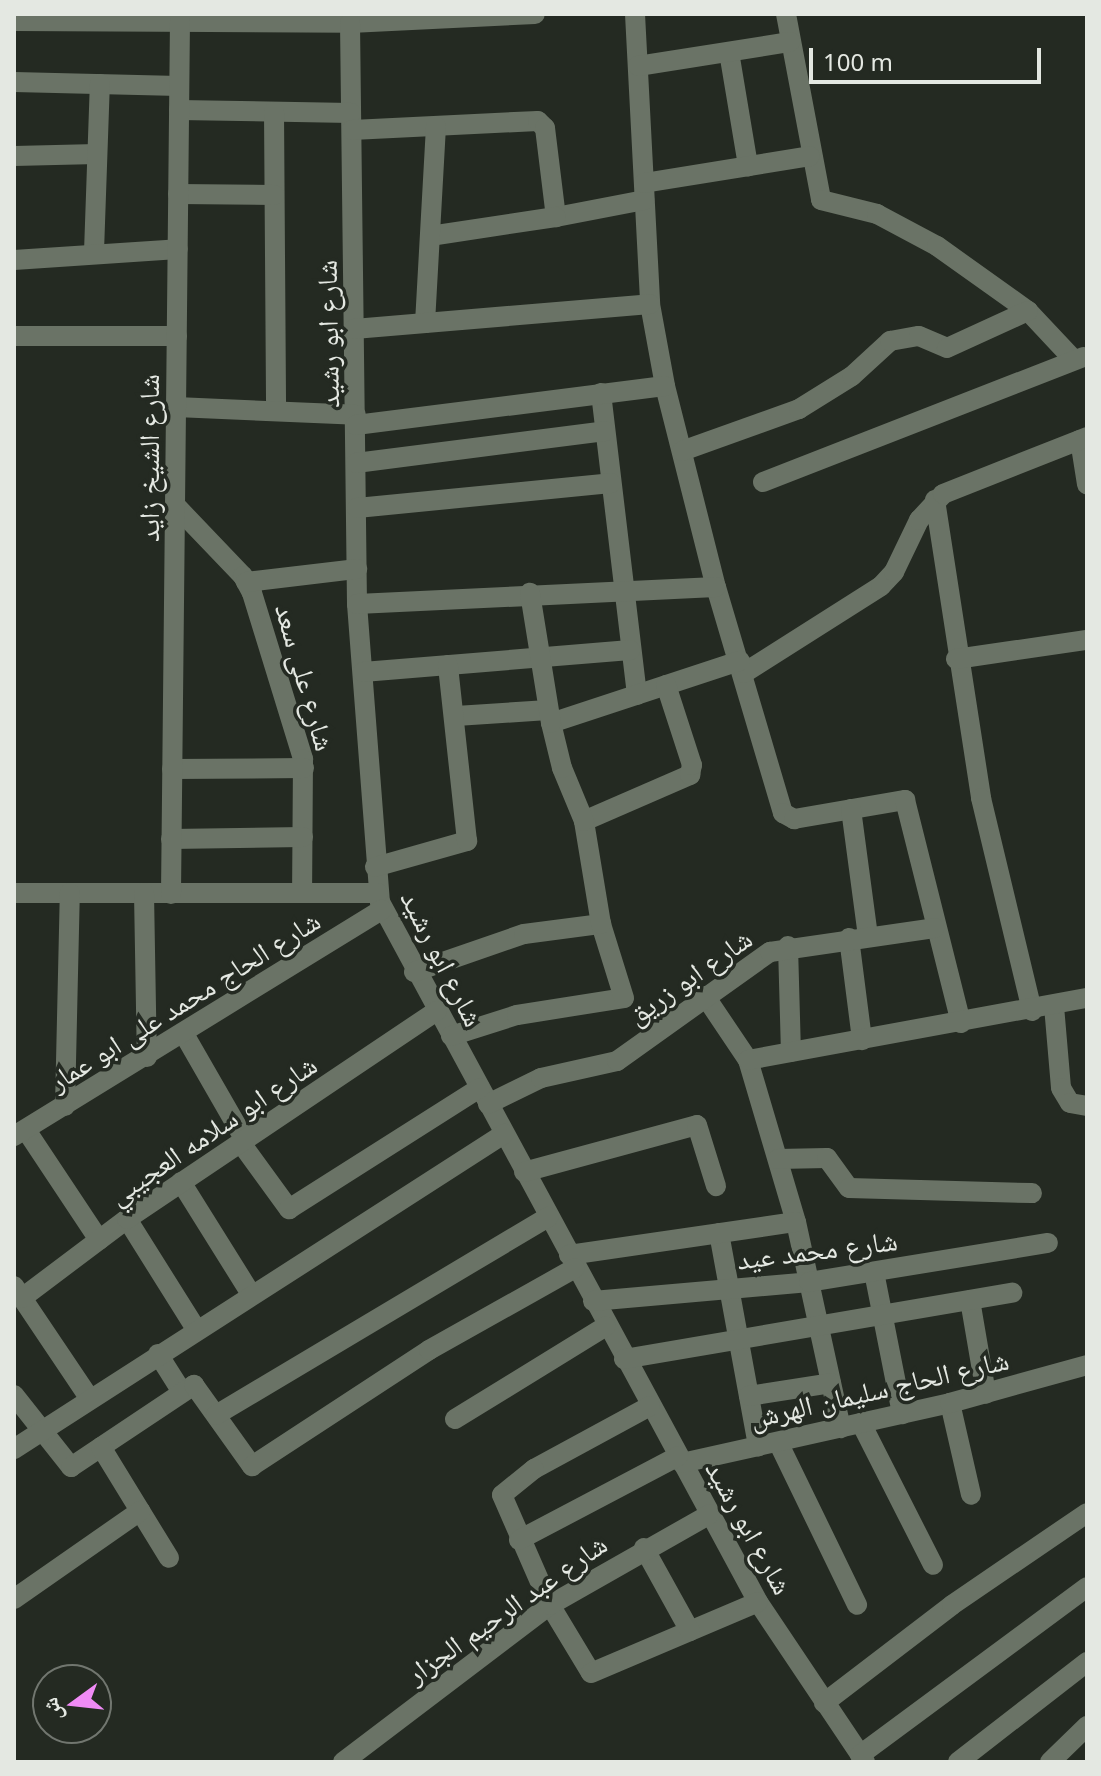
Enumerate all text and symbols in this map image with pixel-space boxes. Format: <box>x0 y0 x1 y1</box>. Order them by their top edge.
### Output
scale bar <box>813 32 1045 82</box>
text: 100 m <box>823 45 893 78</box>
street label: شارع ابو رشيد <box>309 260 345 408</box>
street label: شارع الشيخ زايد <box>131 374 165 542</box>
street label: شارع على سعد <box>269 600 343 754</box>
street label: شارع ابو رشيد <box>394 885 492 1031</box>
street label: شارع الحاج محمد على ابو عمار <box>42 903 326 1097</box>
street label: شارع ابو زريق <box>620 921 758 1031</box>
street label: شارع ابو سلامه العجيبي <box>102 1047 322 1211</box>
street label: شارع محمد عيد <box>735 1222 899 1276</box>
street label: شارع الحاج سليمان الهرش <box>746 1342 1012 1434</box>
street label: شارع ابو رشيد <box>699 1454 801 1600</box>
street label: شارع عبد الرحيم الجزار <box>399 1526 613 1690</box>
north arrow <box>32 1664 112 1744</box>
text: ش <box>33 1695 68 1725</box>

